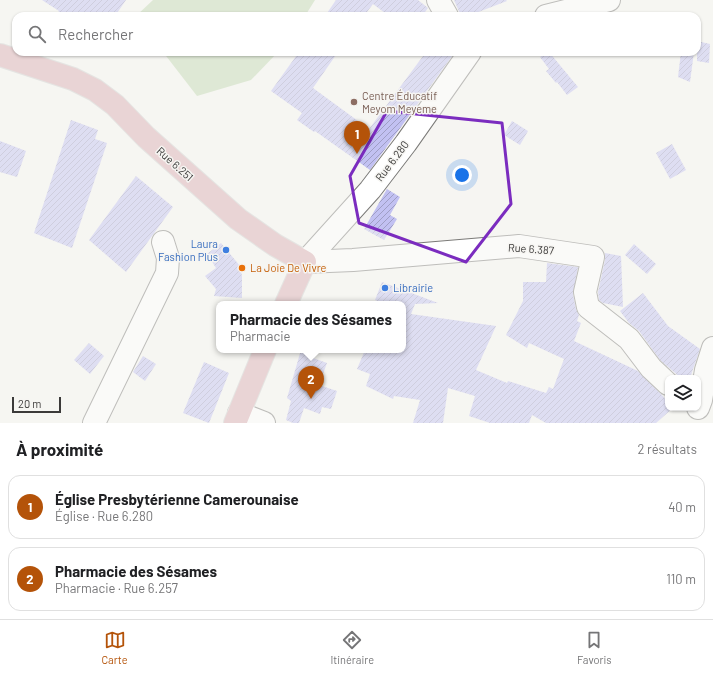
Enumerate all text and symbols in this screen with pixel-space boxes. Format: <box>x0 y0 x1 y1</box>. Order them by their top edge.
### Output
search box <box>12 12 701 56</box>
icon: search <box>26 23 48 45</box>
text: Rechercher <box>58 25 134 43</box>
place label: Centre Éducatif Meyom Meyeme <box>362 89 437 115</box>
marker: Centre Éducatif Meyom Meyeme <box>349 97 359 107</box>
pin: 1 <box>344 121 370 154</box>
street label: Rue 6.280 <box>372 138 411 183</box>
street label: Rue 6.251 <box>154 144 196 183</box>
your location <box>452 165 472 185</box>
place label: Laura Fashion Plus <box>158 237 218 263</box>
street label: Rue 6.387 <box>508 240 554 257</box>
marker: Laura Fashion Plus <box>221 245 231 255</box>
place label: La Joie De Vivre <box>250 261 327 274</box>
marker: La Joie De Vivre <box>237 263 247 273</box>
place label: Librairie <box>393 281 433 294</box>
marker: Librairie <box>380 283 390 293</box>
popup <box>216 301 406 353</box>
text: Pharmacie des Sésames <box>230 310 392 328</box>
text: Pharmacie <box>230 328 290 344</box>
pin: 2 <box>298 366 324 399</box>
map controls <box>665 375 701 411</box>
button: layers <box>665 375 701 411</box>
scale bar <box>12 395 61 414</box>
text: 20 m <box>18 397 41 410</box>
text: À proximité <box>16 439 103 459</box>
text: 2 résultats <box>637 441 697 457</box>
text: Église Presbytérienne Camerounaise <box>55 490 299 508</box>
text: 1 <box>28 499 32 515</box>
text: 40 m <box>668 499 696 515</box>
text: Église · Rue 6.280 <box>55 508 153 524</box>
text: Pharmacie des Sésames <box>55 562 217 580</box>
text: 2 <box>26 571 34 587</box>
text: 110 m <box>666 571 696 587</box>
text: Pharmacie · Rue 6.257 <box>55 580 178 596</box>
tab: Carte <box>101 629 128 666</box>
tab: Itinéraire <box>330 629 374 666</box>
tab: Favoris <box>577 629 612 666</box>

